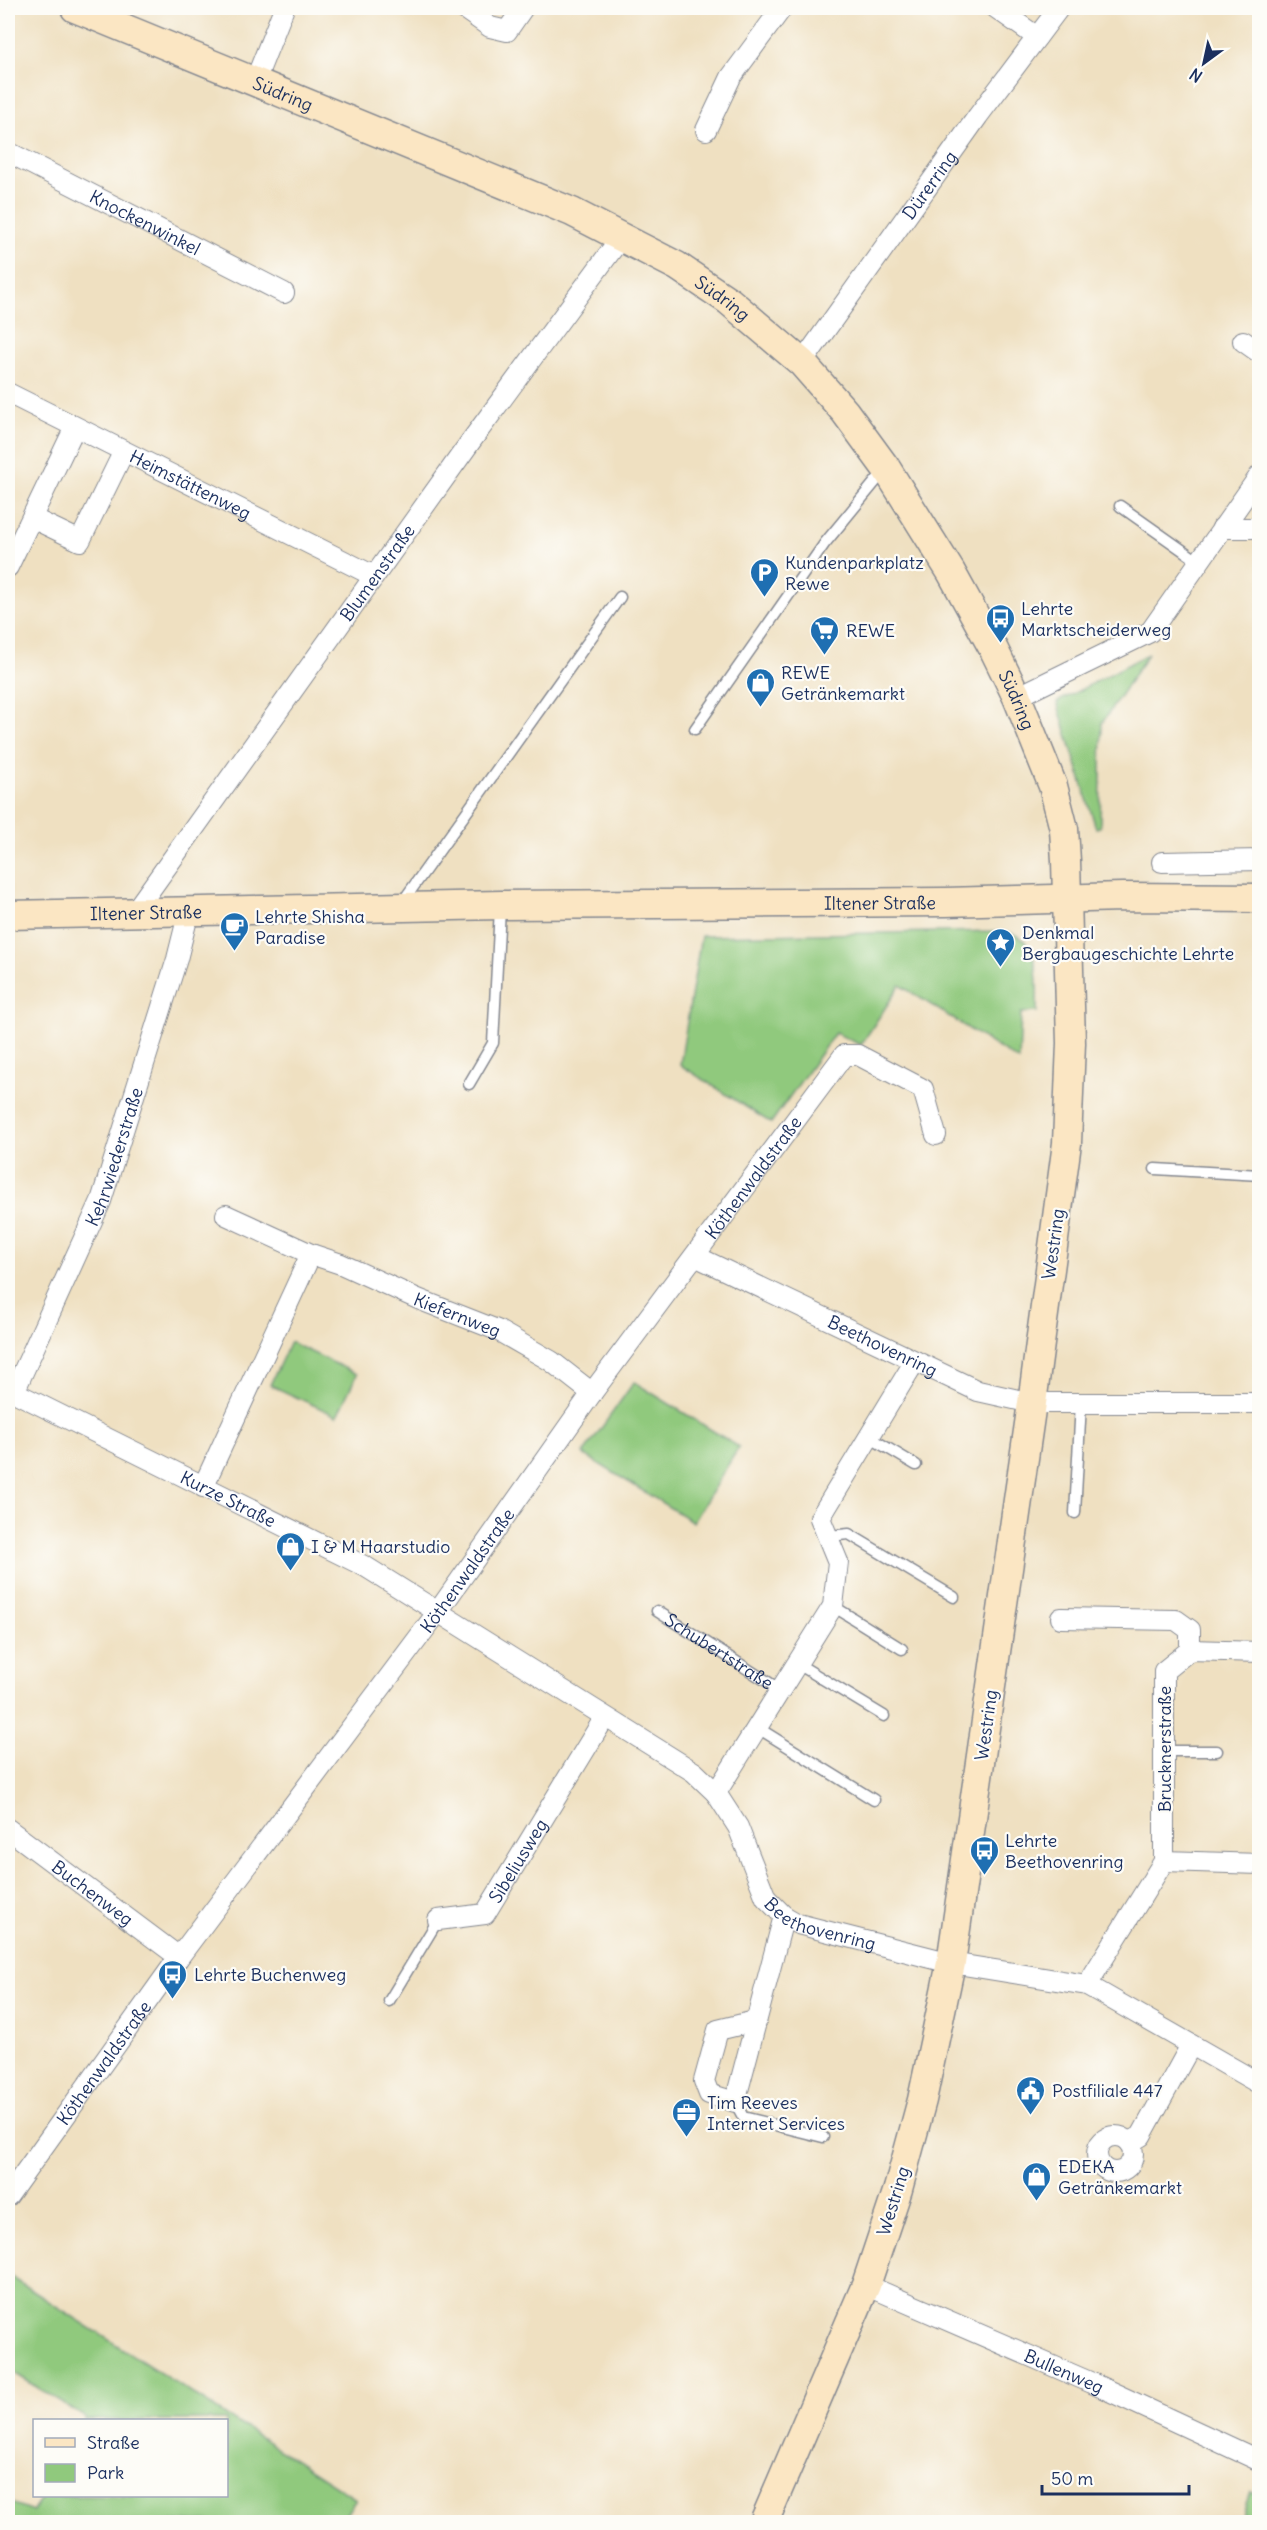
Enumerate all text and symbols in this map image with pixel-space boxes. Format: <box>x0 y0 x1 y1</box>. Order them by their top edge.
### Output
north arrow <box>1174 33 1234 93</box>
text: N <box>1186 64 1206 87</box>
street label: Südring <box>250 71 317 116</box>
street label: Dürerring <box>897 146 961 224</box>
street label: Knockenwinkel <box>86 184 204 260</box>
street label: Südring <box>691 270 755 326</box>
street label: Heimstättenweg <box>126 444 255 524</box>
street label: Blumenstraße <box>335 520 419 625</box>
place label: Kundenparkplatz Rewe <box>785 551 924 595</box>
parking icon: Kundenparkplatz Rewe <box>748 556 780 598</box>
place label: Lehrte Marktscheiderweg <box>1021 597 1171 641</box>
bus stop icon: Lehrte Marktscheiderweg <box>984 602 1016 644</box>
supermarket icon: REWE <box>809 614 841 656</box>
place label: REWE <box>846 619 895 642</box>
place label: REWE Getränkemarkt <box>781 661 905 705</box>
shop icon: REWE Getränkemarkt <box>744 666 776 708</box>
street label: Südring <box>994 666 1040 733</box>
street label: Iltener Straße <box>824 891 936 914</box>
street label: Iltener Straße <box>90 900 202 925</box>
place label: Lehrte Shisha Paradise <box>255 905 365 949</box>
cafe icon: Lehrte Shisha Paradise <box>218 910 250 952</box>
place label: Denkmal Bergbaugeschichte Lehrte <box>1022 921 1234 965</box>
place icon: Denkmal Bergbaugeschichte Lehrte <box>985 926 1017 968</box>
street label: Kehrwiederstraße <box>80 1084 147 1230</box>
street label: Köthenwaldstraße <box>699 1111 806 1243</box>
street label: Westring <box>1037 1207 1069 1281</box>
street label: Kiefernweg <box>411 1287 504 1342</box>
street label: Beethovenring <box>824 1310 941 1381</box>
street label: Kurze Straße <box>177 1465 280 1532</box>
street label: Köthenwaldstraße <box>415 1503 519 1637</box>
shop icon: I & M Haarstudio <box>274 1530 306 1572</box>
place label: I & M Haarstudio <box>311 1535 450 1558</box>
street label: Schubertstraße <box>661 1608 778 1694</box>
street label: Brucknerstraße <box>1153 1686 1176 1812</box>
street label: Westring <box>970 1688 1002 1762</box>
street label: Sibeliusweg <box>483 1814 552 1907</box>
place label: Lehrte Beethovenring <box>1005 1829 1123 1873</box>
bus stop icon: Lehrte Beethovenring <box>968 1834 1000 1876</box>
street label: Buchenweg <box>48 1855 138 1930</box>
street label: Beethovenring <box>760 1892 878 1955</box>
bus stop icon: Lehrte Buchenweg <box>157 1958 189 2000</box>
place label: Lehrte Buchenweg <box>194 1963 346 1986</box>
street label: Köthenwaldstraße <box>51 1996 156 2129</box>
public building icon: Postfiliale 447 <box>1015 2074 1047 2116</box>
place label: Postfiliale 447 <box>1052 2079 1163 2102</box>
place label: Tim Reeves Internet Services <box>707 2091 845 2135</box>
office icon: Tim Reeves Internet Services <box>670 2096 702 2138</box>
place label: EDEKA Getränkemarkt <box>1058 2155 1182 2199</box>
shop icon: EDEKA Getränkemarkt <box>1021 2160 1053 2202</box>
street label: Westring <box>872 2163 914 2239</box>
street label: Bullenweg <box>1021 2344 1108 2398</box>
legend <box>33 2419 228 2497</box>
text: Straße <box>87 2431 140 2454</box>
scale bar <box>1042 2458 1189 2496</box>
text: Park <box>87 2461 124 2484</box>
text: 50 m <box>1051 2467 1093 2490</box>

